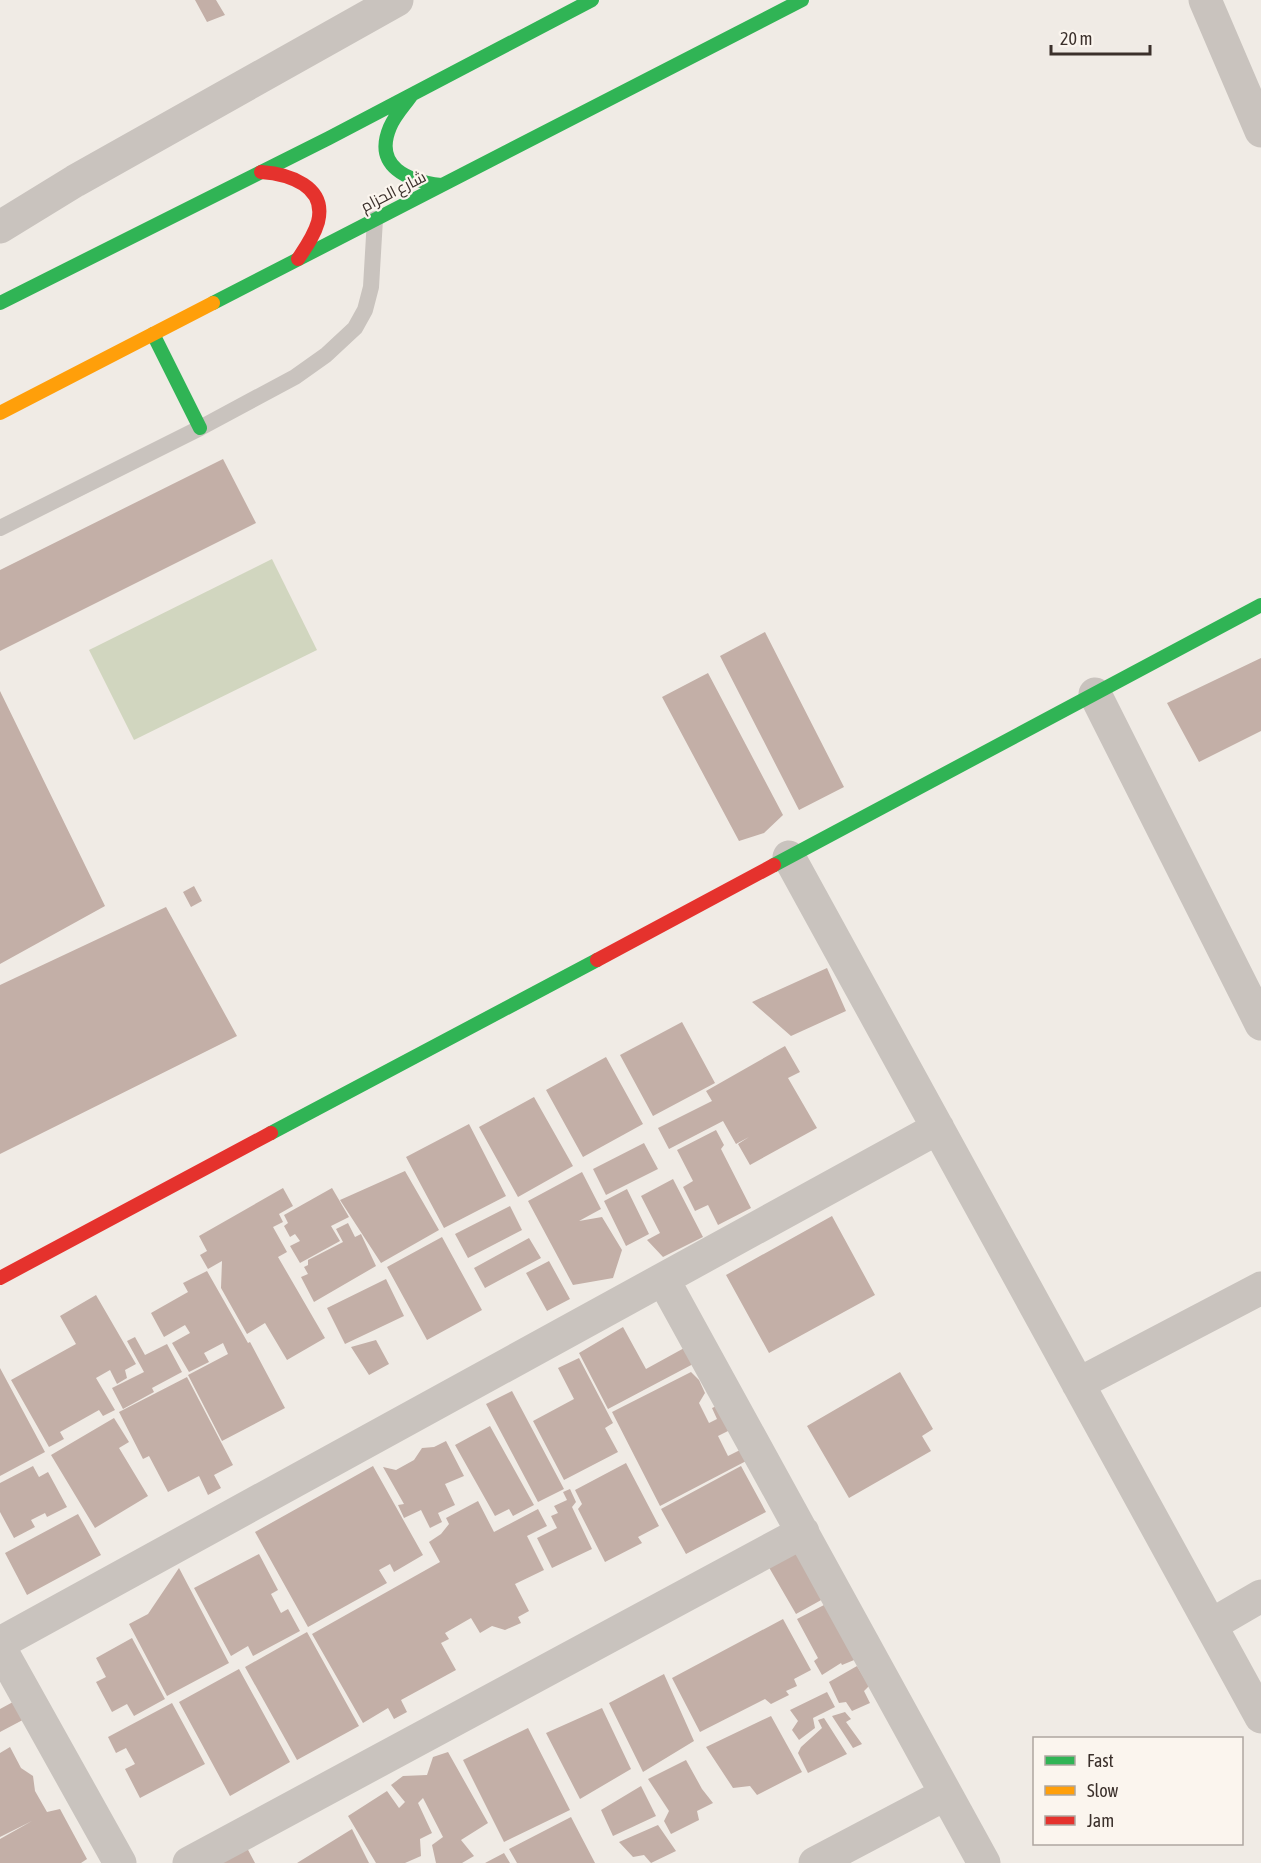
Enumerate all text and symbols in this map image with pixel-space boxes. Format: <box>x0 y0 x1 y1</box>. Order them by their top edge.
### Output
scale bar <box>1051 18 1150 56</box>
text: 20 m <box>1060 28 1092 49</box>
street label: شارع الحزام <box>357 167 430 218</box>
legend <box>1033 1737 1243 1845</box>
text: Fast <box>1087 1750 1114 1771</box>
text: Slow <box>1087 1780 1118 1801</box>
text: Jam <box>1087 1810 1114 1831</box>

